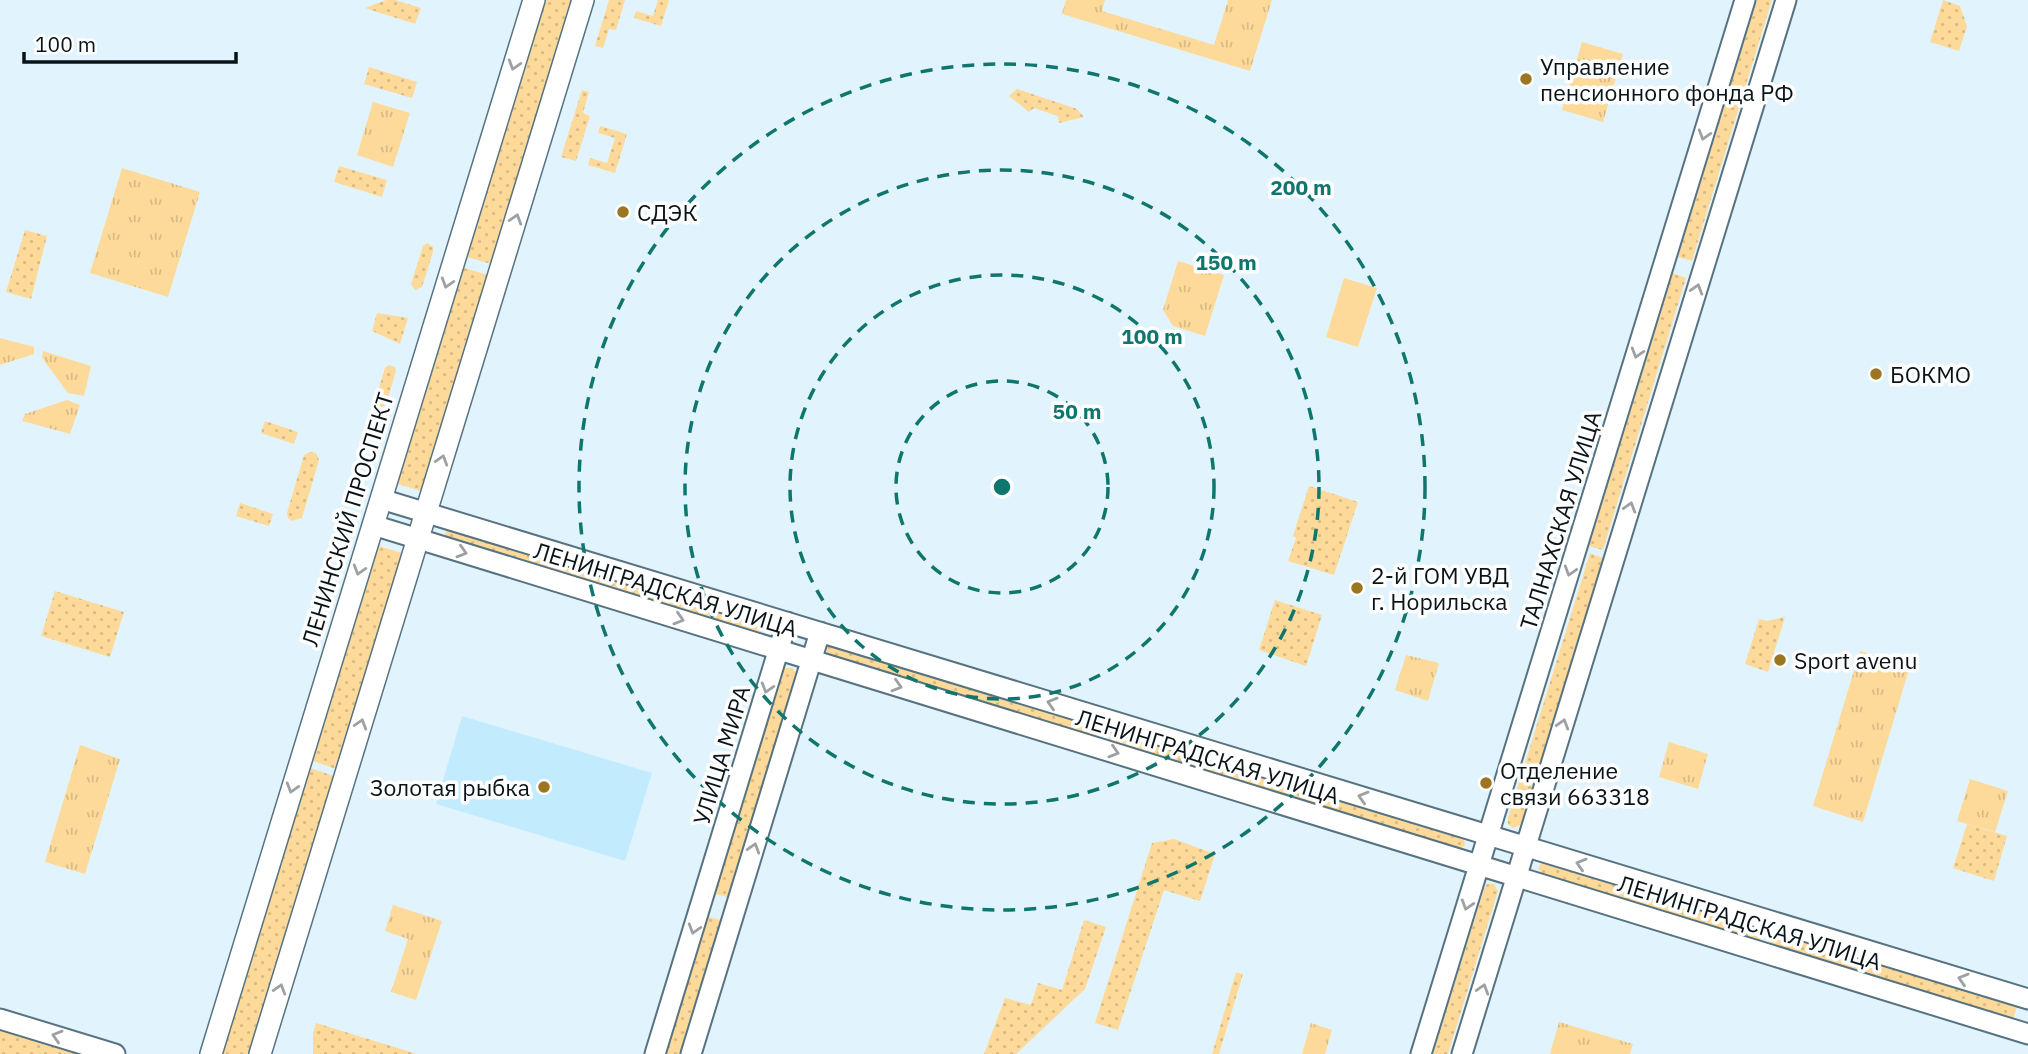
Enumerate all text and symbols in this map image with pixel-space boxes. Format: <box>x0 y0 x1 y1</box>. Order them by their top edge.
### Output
scale bar <box>24 21 236 65</box>
text: 100 m <box>35 30 96 58</box>
place label: Управление пенсионного фонда РФ <box>1540 51 1794 107</box>
one-way arrow <box>508 59 523 71</box>
marker: Управление пенсионного фонда РФ <box>1518 71 1534 87</box>
one-way arrow <box>1697 129 1712 141</box>
text: 200 m <box>1270 173 1332 201</box>
place label: СДЭК <box>637 197 698 227</box>
marker: СДЭК <box>615 204 631 220</box>
one-way arrow <box>508 214 523 226</box>
text: 150 m <box>1195 248 1257 276</box>
one-way arrow <box>441 276 456 288</box>
one-way arrow <box>1689 284 1703 296</box>
text: 100 m <box>1121 322 1183 350</box>
one-way arrow <box>1630 347 1645 359</box>
place label: БОКМО <box>1890 359 1971 389</box>
marker: БОКМО <box>1868 366 1884 382</box>
street label: ЛЕНИНСКИЙ ПРОСПЕКТ <box>294 389 400 649</box>
text: 50 m <box>1053 397 1101 425</box>
street label: ТАЛНАХСКАЯ УЛИЦА <box>1512 407 1608 633</box>
one-way arrow <box>434 454 449 466</box>
centre of rings <box>990 475 1014 499</box>
one-way arrow <box>1621 501 1636 513</box>
street label: ЛЕНИНГРАДСКАЯ УЛИЦА <box>531 535 802 643</box>
one-way arrow <box>455 544 467 558</box>
place label: 2-й ГОМ УВД г. Норильска <box>1371 560 1509 616</box>
one-way arrow <box>353 564 367 576</box>
one-way arrow <box>1564 564 1579 576</box>
marker: 2-й ГОМ УВД г. Норильска <box>1349 580 1365 596</box>
one-way arrow <box>673 610 685 625</box>
place label: Sport avenu <box>1794 645 1918 675</box>
marker: Sport avenu <box>1772 652 1788 668</box>
one-way arrow <box>890 677 902 692</box>
street label: УЛИЦА МИРА <box>686 681 756 828</box>
one-way arrow <box>761 681 776 693</box>
one-way arrow <box>1046 696 1058 711</box>
street label: ЛЕНИНГРАДСКАЯ УЛИЦА <box>1073 702 1344 810</box>
one-way arrow <box>1554 718 1569 730</box>
one-way arrow <box>353 719 368 731</box>
one-way arrow <box>1108 744 1120 759</box>
place label: Отделение связи 663318 <box>1500 755 1650 811</box>
place label: Золотая рыбка <box>370 772 530 802</box>
marker: Отделение связи 663318 <box>1478 775 1494 791</box>
marker: Золотая рыбка <box>536 779 552 795</box>
one-way arrow <box>286 782 301 794</box>
one-way arrow <box>1358 791 1370 806</box>
one-way arrow <box>746 843 760 855</box>
one-way arrow <box>1575 857 1587 872</box>
street label: ЛЕНИНГРАДСКАЯ УЛИЦА <box>1615 868 1886 976</box>
one-way arrow <box>1461 898 1475 911</box>
one-way arrow <box>687 922 702 934</box>
one-way arrow <box>1957 973 1969 988</box>
one-way arrow <box>272 983 286 995</box>
one-way arrow <box>1474 983 1489 995</box>
one-way arrow <box>52 1030 64 1045</box>

